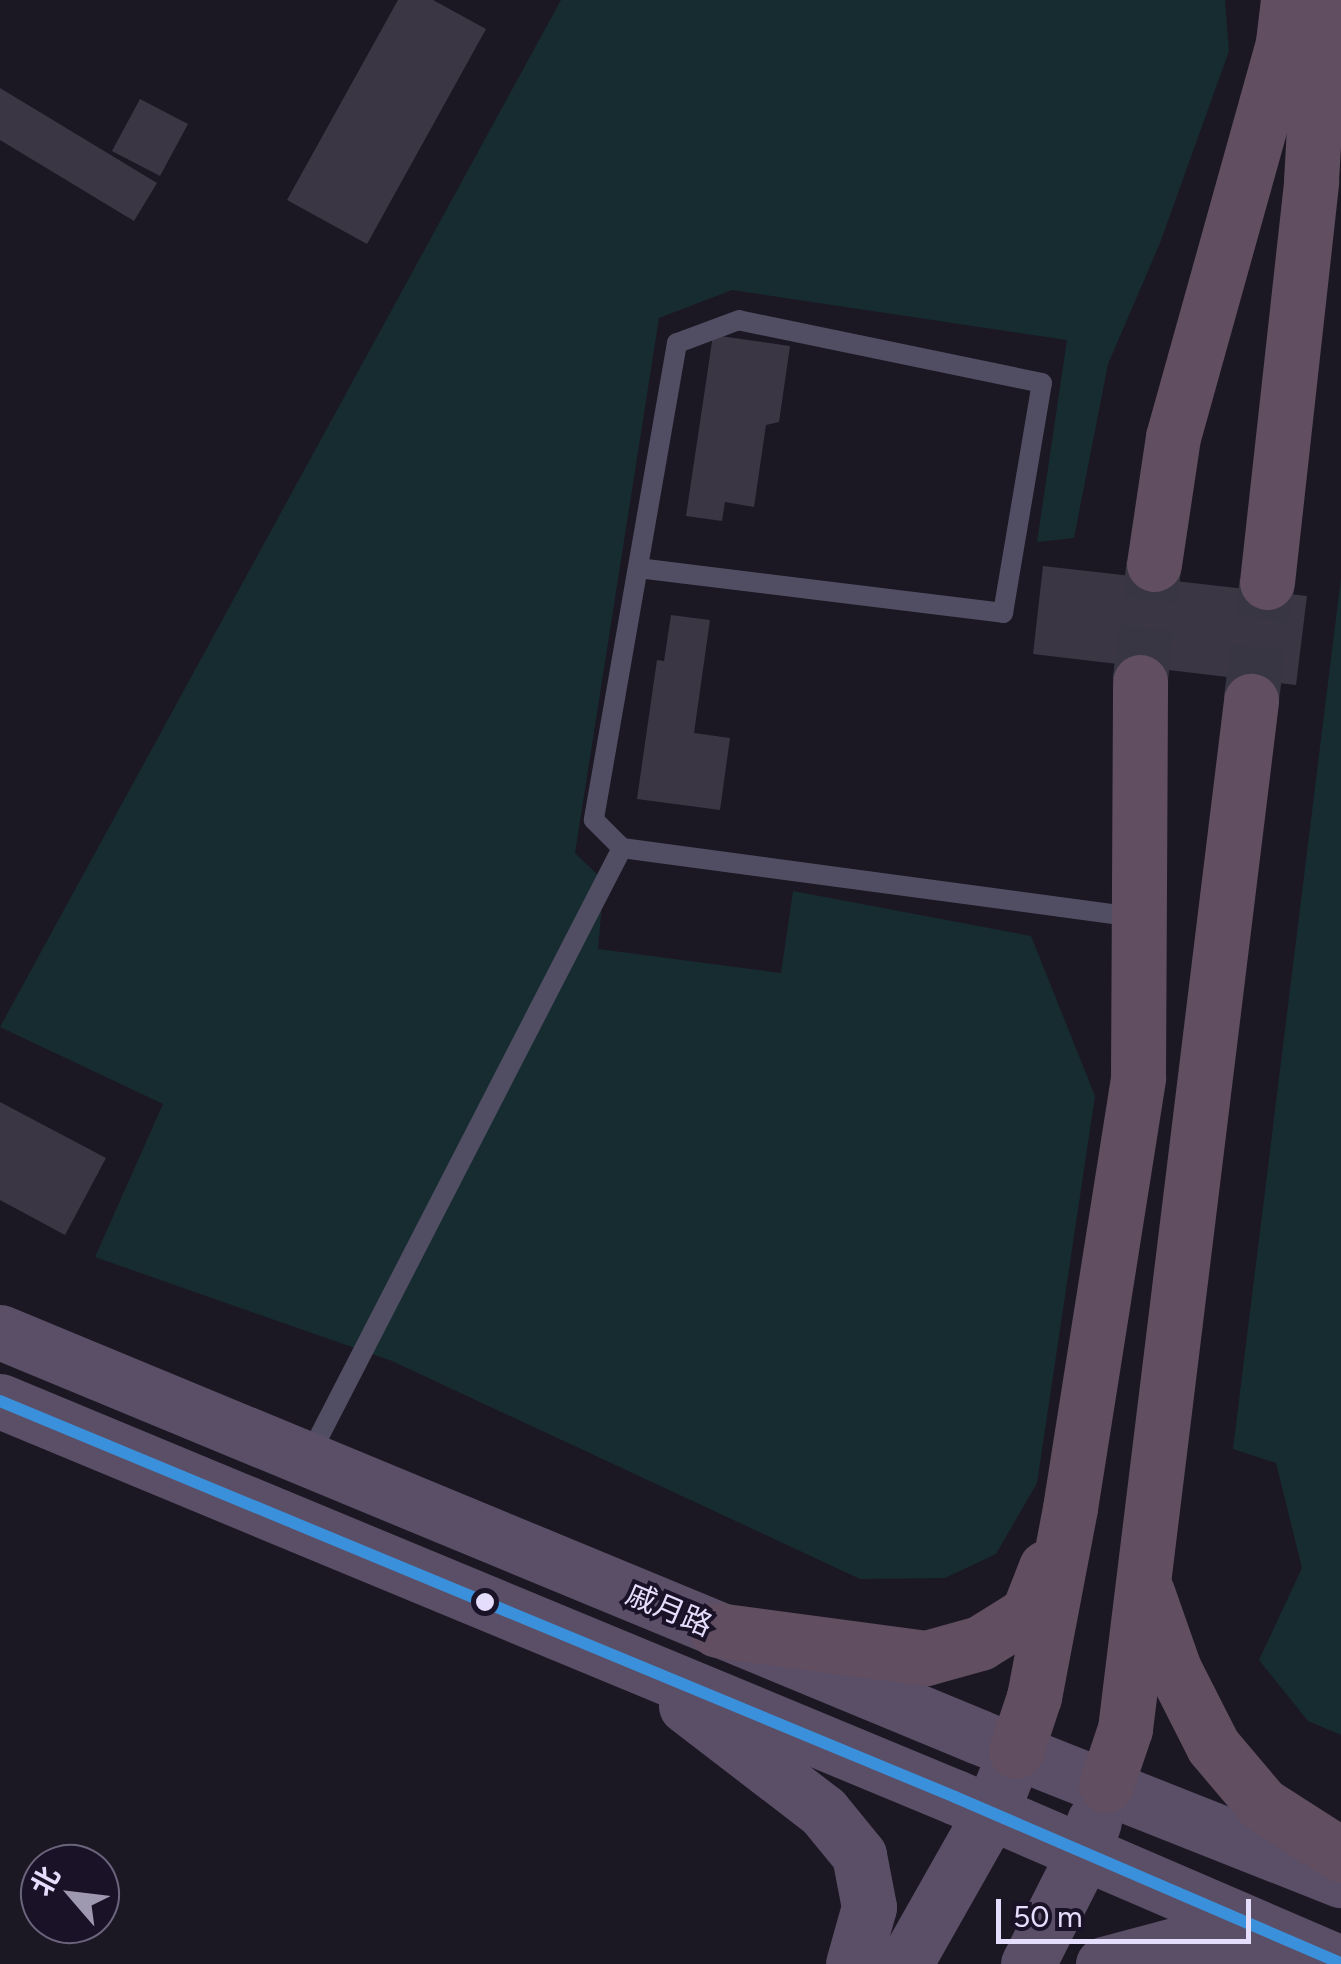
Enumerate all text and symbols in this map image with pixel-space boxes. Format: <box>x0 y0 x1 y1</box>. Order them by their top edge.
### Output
street label: 戚月路 <box>621 1576 717 1644</box>
unlabelled marker <box>475 1592 495 1612</box>
north arrow <box>20 1844 120 1944</box>
text: 北 <box>24 1861 67 1901</box>
scale bar <box>1001 1879 1256 1941</box>
text: 50 m <box>1013 1898 1082 1935</box>

